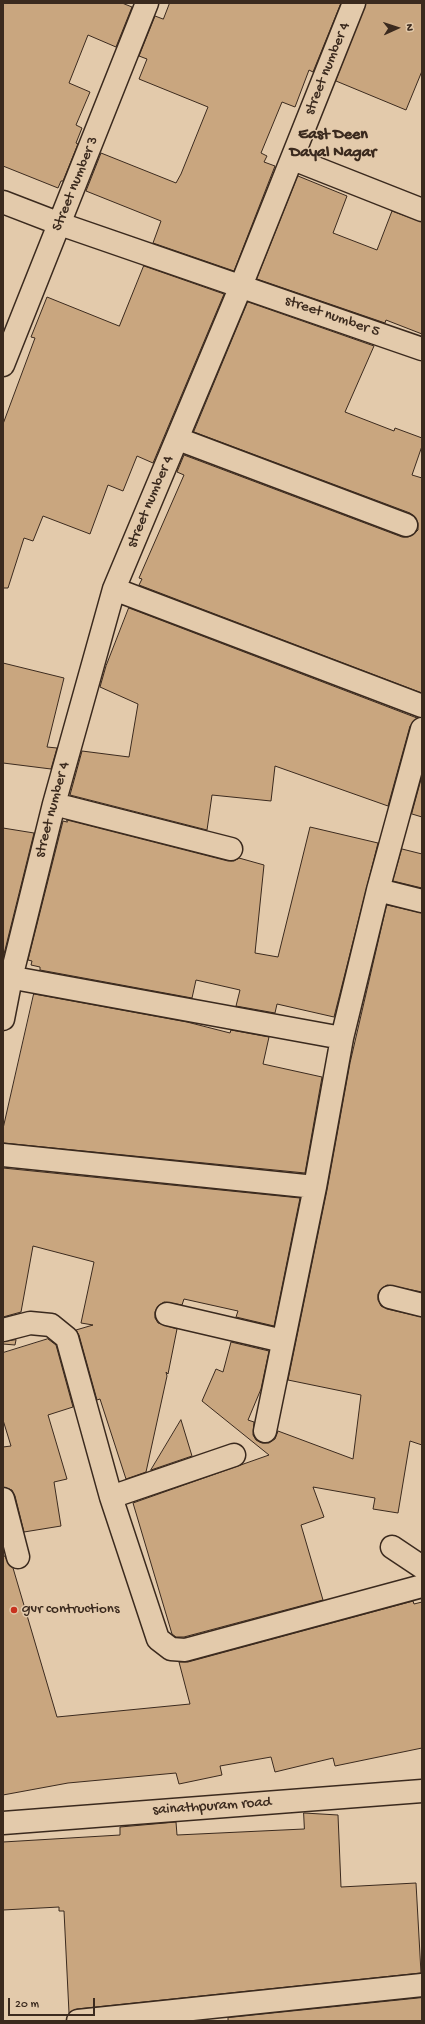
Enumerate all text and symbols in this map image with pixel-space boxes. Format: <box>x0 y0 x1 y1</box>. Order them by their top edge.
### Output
north arrow <box>377 8 417 48</box>
street label: street number 4 <box>301 20 355 118</box>
text: N <box>403 23 415 31</box>
district label: East Deen Dayal Nagar <box>290 126 376 164</box>
street label: Street number 3 <box>49 134 103 234</box>
street label: street number 5 <box>282 292 382 342</box>
street label: street number 4 <box>123 453 179 551</box>
street label: street number 4 <box>32 760 74 860</box>
place label: gvr contructions <box>22 1601 119 1619</box>
marker: gvr contructions <box>9 1605 19 1615</box>
street label: sainathpuram road <box>152 1794 272 1820</box>
scale bar <box>10 1990 97 2016</box>
text: 20 m <box>15 1998 39 2012</box>

